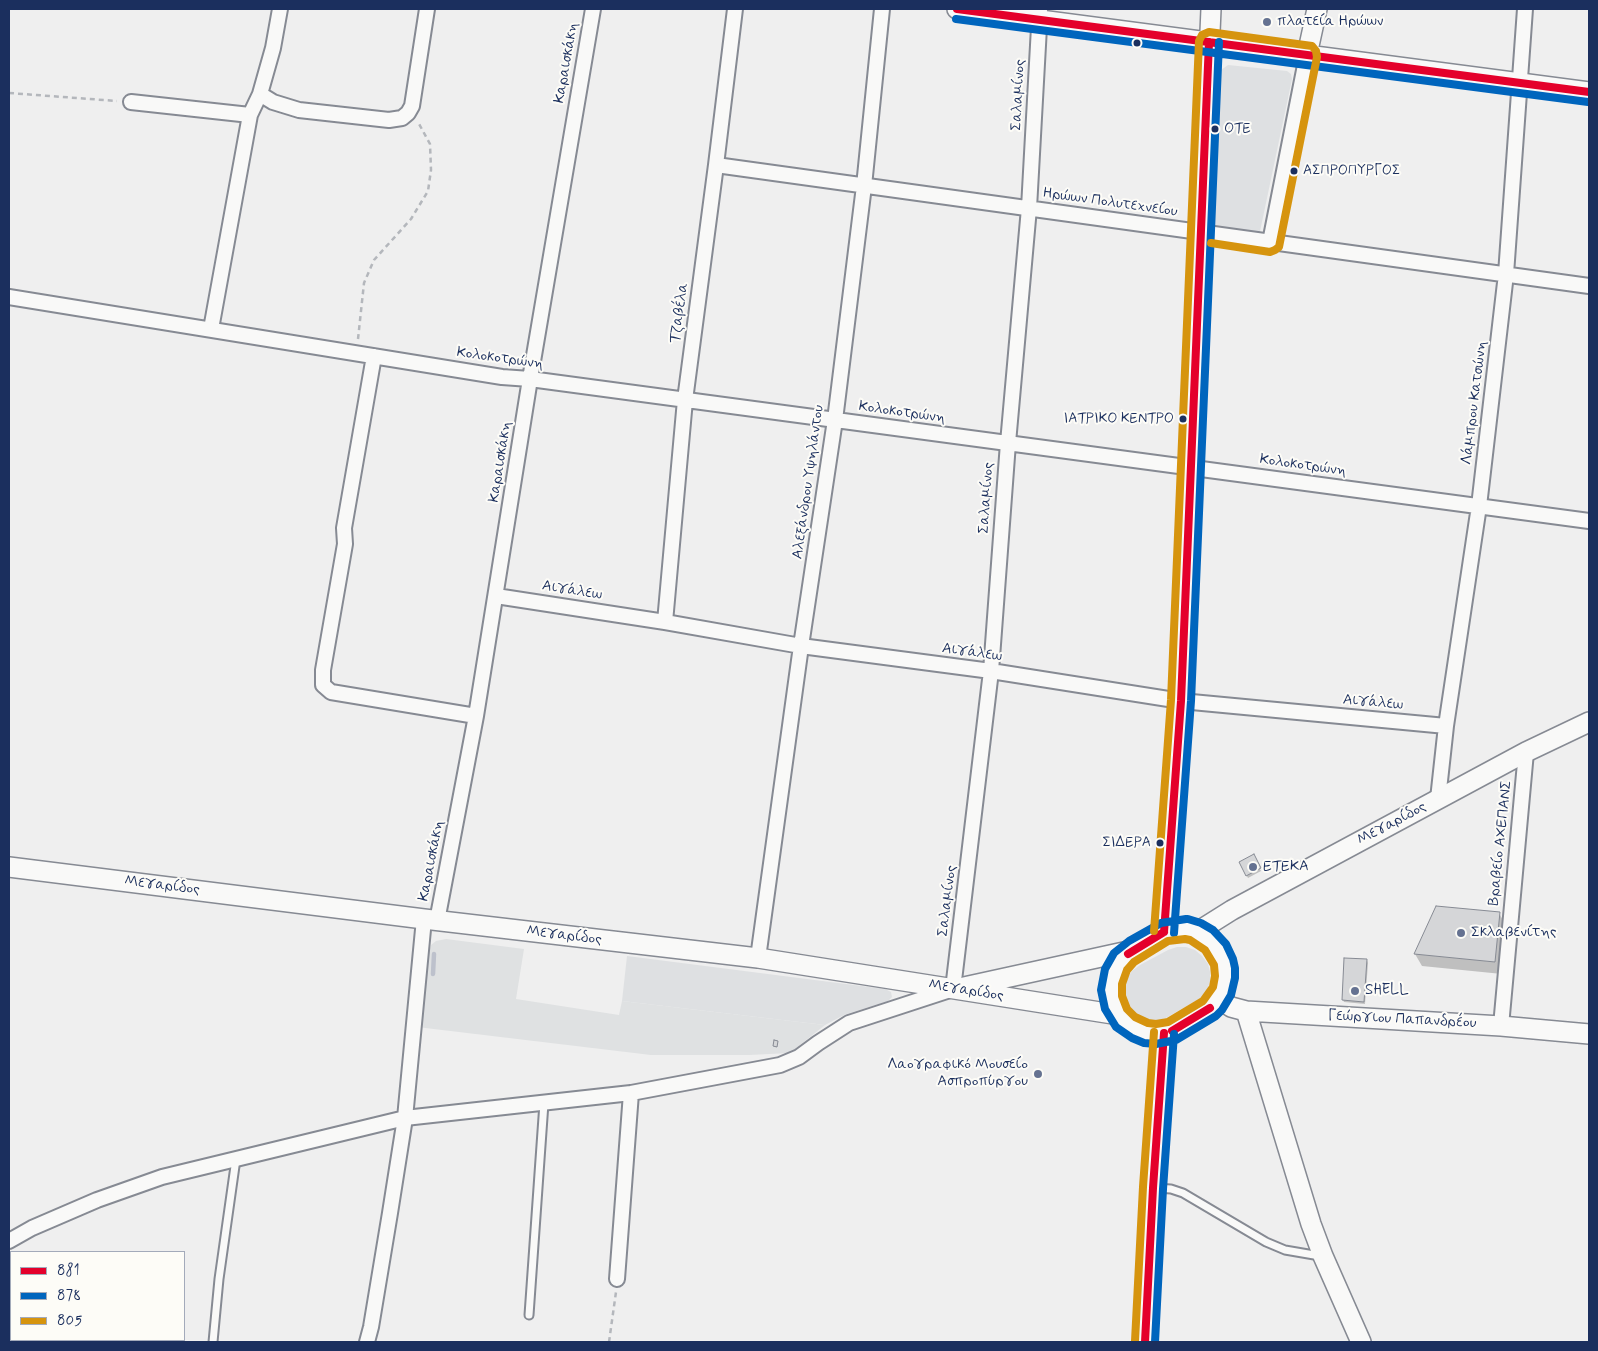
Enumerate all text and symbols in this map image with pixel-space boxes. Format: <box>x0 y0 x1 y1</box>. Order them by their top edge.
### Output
place label: πλατεία Ηρώων <box>1277 13 1383 31</box>
marker: πλατεία Ηρώων <box>1261 16 1273 28</box>
street label: Καραισκάκη <box>551 21 583 105</box>
unlabelled marker <box>1132 38 1142 48</box>
street label: Σαλαμίνος <box>1008 59 1030 131</box>
place label: ΟΤΕ <box>1224 121 1251 137</box>
marker: ΟΤΕ <box>1210 124 1220 134</box>
place label: ΑΣΠΡΟΠΥΡΓΟΣ <box>1303 163 1400 179</box>
marker: ΑΣΠΡΟΠΥΡΓΟΣ <box>1289 166 1299 176</box>
street label: Ηρώων Πολυτεχνείου <box>1041 185 1179 221</box>
street label: Τζαβέλα <box>667 282 693 344</box>
street label: Λάμπρου Κατσώνη <box>1458 340 1492 466</box>
street label: Κολοκοτρώνη <box>456 344 544 374</box>
street label: Κολοκοτρώνη <box>858 398 946 428</box>
street label: Αλεξάνδρου Υψηλάντου <box>789 404 829 560</box>
place label: ΙΑΤΡΙΚΟ ΚΕΝΤΡΟ <box>1063 411 1174 427</box>
marker: ΙΑΤΡΙΚΟ ΚΕΝΤΡΟ <box>1178 414 1188 424</box>
street label: Καραισκάκη <box>486 420 516 504</box>
street label: Κολοκοτρώνη <box>1259 451 1347 481</box>
street label: Σαλαμίνος <box>976 462 998 534</box>
street label: Αιγάλεω <box>541 577 603 605</box>
street label: Αιγάλεω <box>941 640 1003 666</box>
street label: Αιγάλεω <box>1342 691 1404 715</box>
street label: Βραβείο ΑΧΕΠΑΝΣ <box>1485 779 1517 907</box>
street label: Μεγαρίδος <box>1354 798 1430 850</box>
street label: Καραισκάκη <box>415 819 449 903</box>
place label: ΣΙΔΕΡΑ <box>1102 835 1151 851</box>
marker: ΣΙΔΕΡΑ <box>1155 838 1165 848</box>
place label: ΕΤΕΚΑ <box>1263 858 1309 876</box>
marker: ΕΤΕΚΑ <box>1247 861 1259 873</box>
street label: Σαλαμίνος <box>935 864 961 938</box>
street label: Μεγαρίδος <box>123 872 201 900</box>
street label: Μεγαρίδος <box>525 922 603 950</box>
place label: Σκλαβενίτης <box>1471 924 1557 942</box>
marker: Σκλαβενίτης <box>1455 927 1467 939</box>
street label: Μεγαρίδος <box>927 976 1005 1006</box>
place label: SHELL <box>1365 982 1409 1000</box>
marker: SHELL <box>1349 985 1361 997</box>
street label: Γεώργιου Παπανδρέου <box>1327 1007 1477 1033</box>
place label: Λαογραφικό Μουσείο Ασπροπύργου <box>887 1056 1028 1091</box>
marker: Λαογραφικό Μουσείο Ασπροπύργου <box>1032 1068 1044 1080</box>
legend <box>10 1251 185 1341</box>
text: 881 <box>57 1261 80 1281</box>
text: 878 <box>57 1286 81 1306</box>
text: 805 <box>57 1311 82 1331</box>

